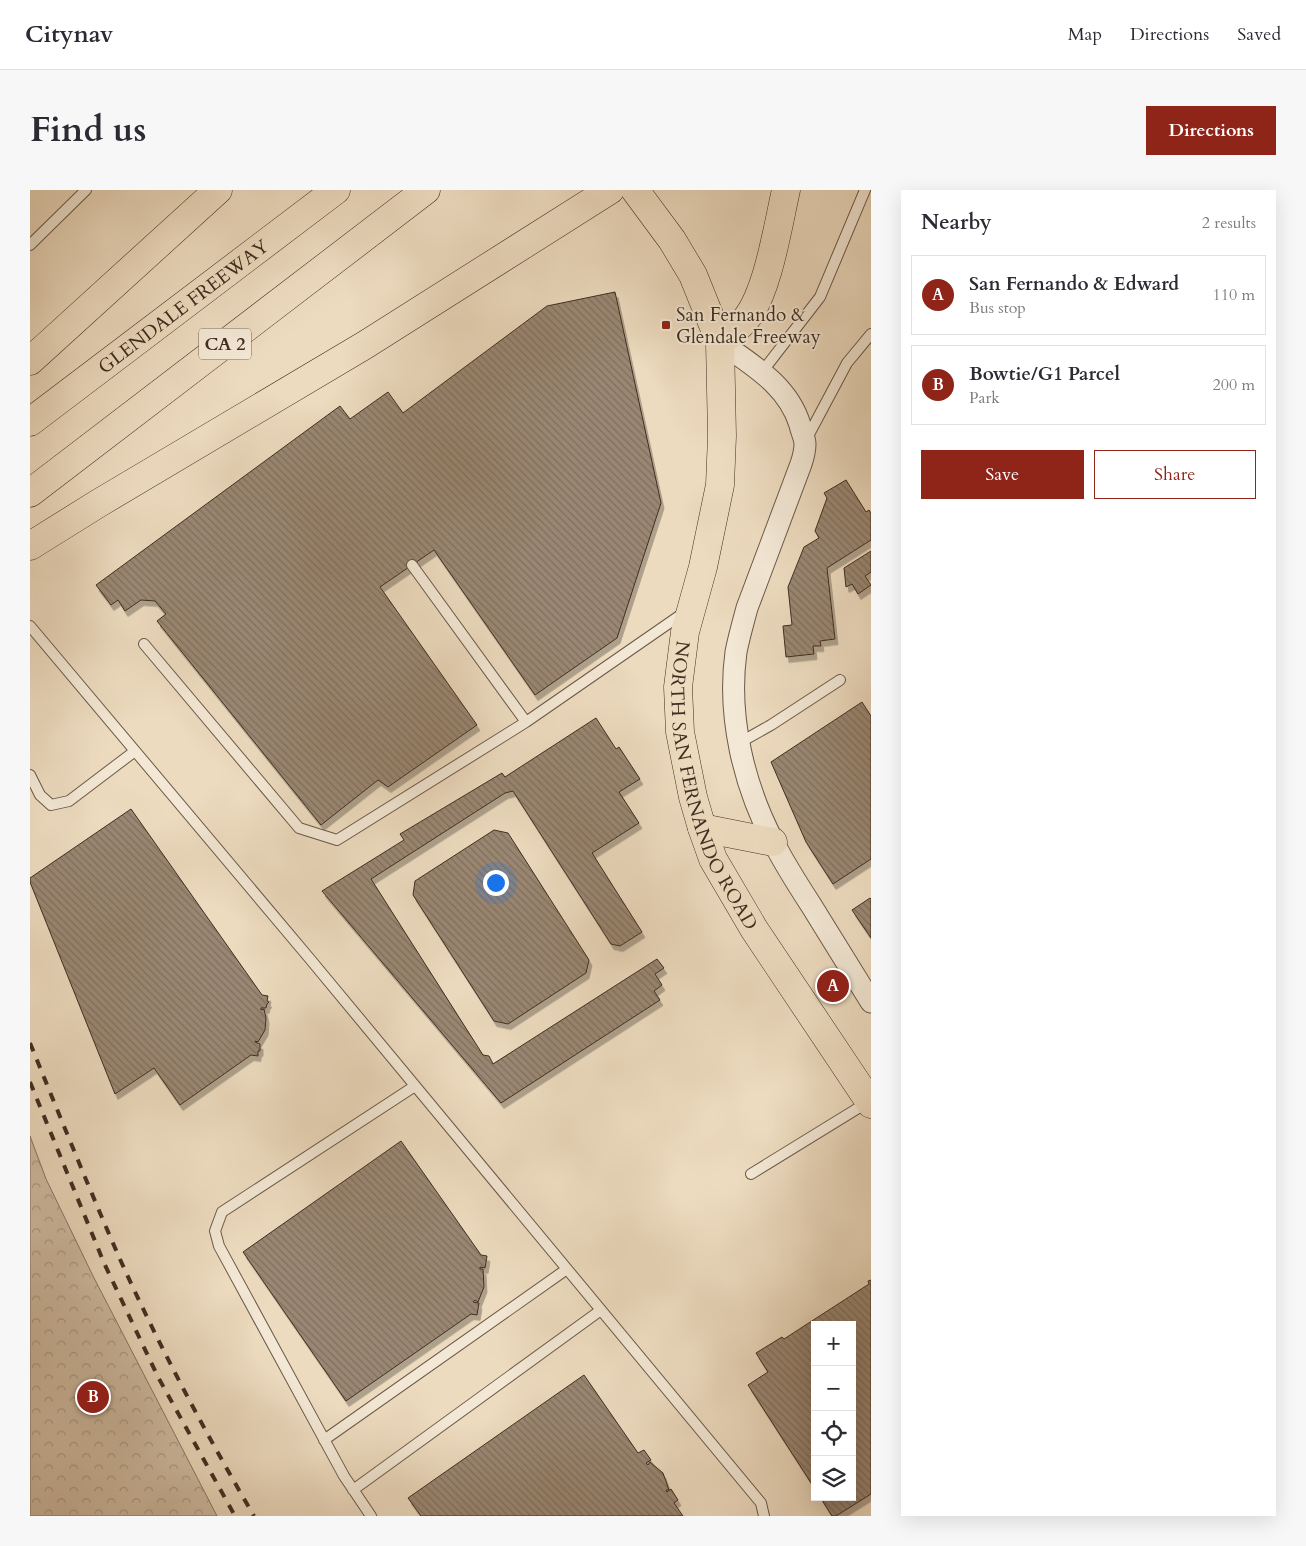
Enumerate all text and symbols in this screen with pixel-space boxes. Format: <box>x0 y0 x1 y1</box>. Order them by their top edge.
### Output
text: Citynav <box>25 18 113 51</box>
text: Map <box>1068 22 1102 47</box>
text: Directions <box>1130 22 1209 47</box>
text: Saved <box>1237 22 1281 47</box>
text: Find us <box>30 106 146 154</box>
button: Directions <box>1146 106 1276 155</box>
text: Nearby <box>921 208 992 237</box>
text: 2 results <box>1202 212 1256 234</box>
street label: GLENDALE FREEWAY <box>93 233 275 380</box>
text: San Fernando & Edward <box>969 271 1179 297</box>
text: A <box>932 284 944 306</box>
text: 110 m <box>1213 284 1255 306</box>
text: Bus stop <box>969 297 1026 319</box>
place label: San Fernando & Glendale Freeway <box>676 302 821 350</box>
marker: San Fernando & Glendale Freeway <box>660 319 672 331</box>
road number: CA 2 <box>199 328 251 360</box>
text: Bowtie/G1 Parcel <box>969 361 1120 387</box>
text: B <box>932 374 944 396</box>
text: 200 m <box>1213 374 1255 396</box>
text: Park <box>969 387 1000 409</box>
button: Save <box>921 450 1084 499</box>
button: Share <box>1094 450 1256 499</box>
street label: NORTH SAN FERNANDO ROAD <box>664 639 764 935</box>
your location <box>483 870 509 896</box>
pin: A <box>817 967 849 1005</box>
map controls <box>811 1321 856 1501</box>
button: + <box>811 1321 856 1366</box>
button: − <box>811 1366 856 1411</box>
pin: B <box>77 1378 109 1416</box>
button: locate <box>811 1411 856 1456</box>
button: layers <box>811 1456 856 1501</box>

